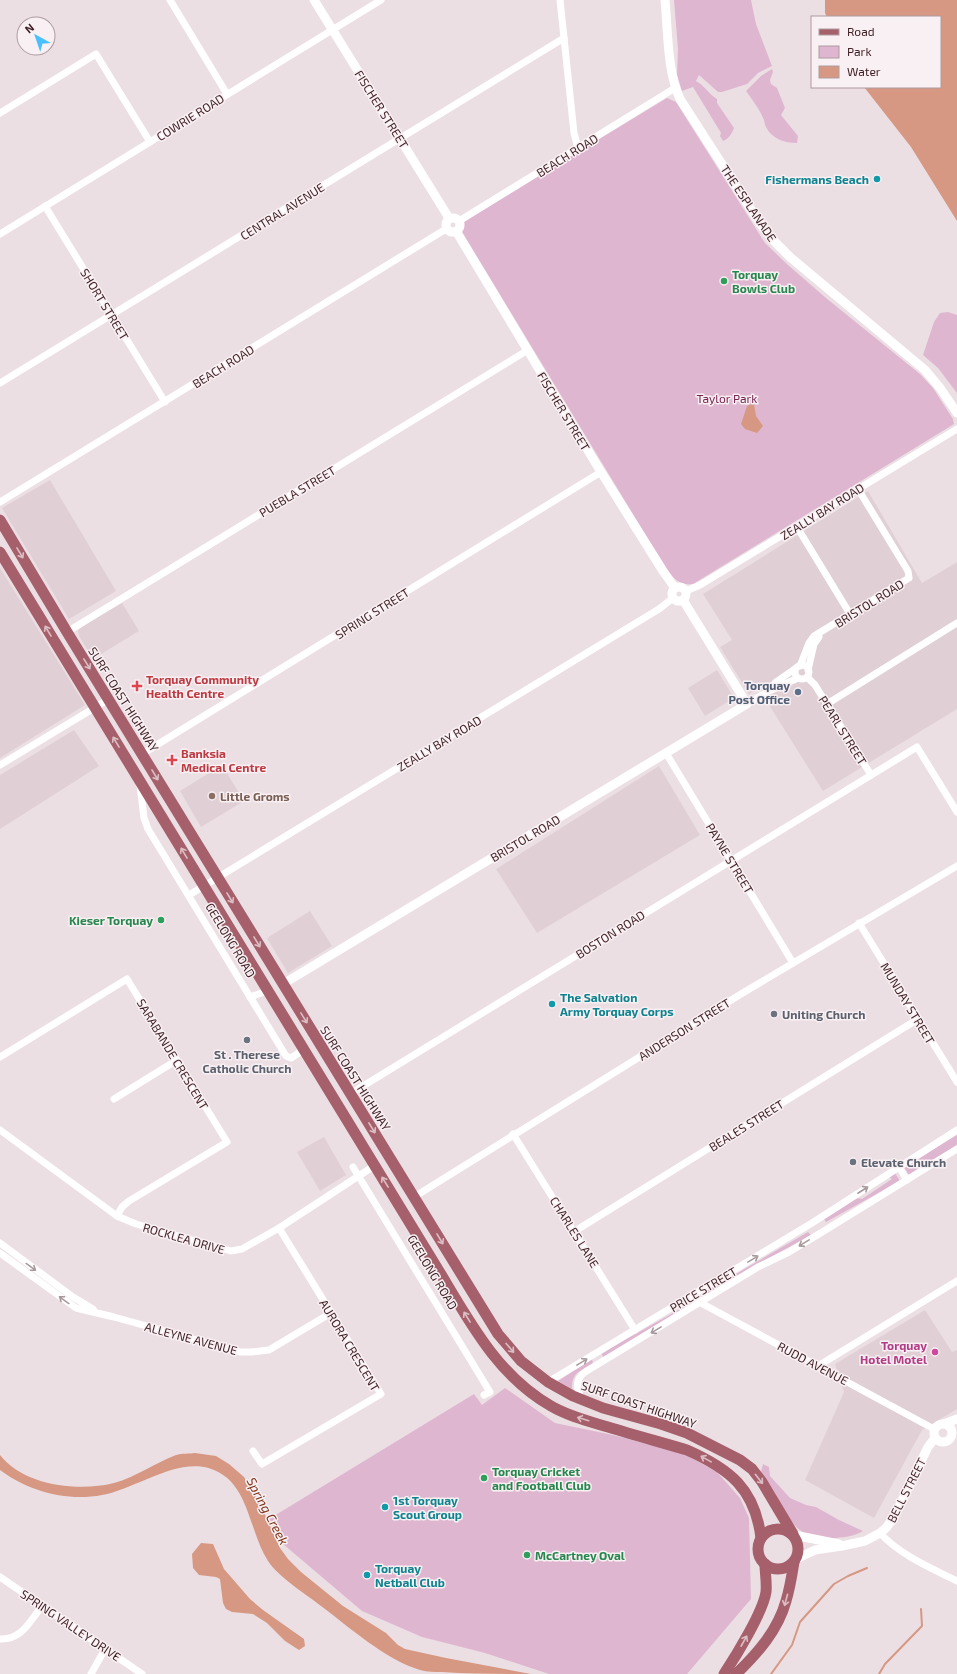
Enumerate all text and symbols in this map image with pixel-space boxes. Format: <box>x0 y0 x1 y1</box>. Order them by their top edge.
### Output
north arrow <box>16 16 56 56</box>
legend <box>811 16 941 88</box>
text: N <box>22 20 37 35</box>
text: Road <box>847 24 875 38</box>
text: Park <box>847 44 872 58</box>
text: Water <box>847 64 881 78</box>
street label: FISCHER STREET <box>352 67 412 151</box>
street label: COWRIE ROAD <box>154 91 226 143</box>
street label: BEACH ROAD <box>534 131 600 179</box>
street label: THE ESPLANADE <box>718 162 780 244</box>
place label: Fishermans Beach <box>765 172 869 186</box>
marker: Fishermans Beach <box>872 174 882 184</box>
street label: CENTRAL AVENUE <box>237 179 327 242</box>
street label: SHORT STREET <box>78 266 132 342</box>
place label: Torquay Bowls Club <box>732 267 795 295</box>
marker: Torquay Bowls Club <box>719 276 729 286</box>
street label: BEACH ROAD <box>190 342 256 390</box>
street label: FISCHER STREET <box>535 369 593 453</box>
park label: Taylor Park <box>697 391 757 405</box>
street label: PUEBLA STREET <box>256 463 338 519</box>
street label: ZEALLY BAY ROAD <box>778 480 866 542</box>
one-way arrow <box>16 547 24 558</box>
street label: BRISTOL ROAD <box>832 576 906 630</box>
street label: SPRING STREET <box>332 585 412 641</box>
one-way arrow <box>44 625 52 637</box>
street label: SURF COAST HIGHWAY <box>86 644 162 754</box>
one-way arrow <box>83 658 91 669</box>
place label: Torquay Community Health Centre <box>146 672 259 700</box>
place label: Torquay Post Office <box>728 678 790 706</box>
marker: Torquay Community Health Centre <box>131 680 143 692</box>
marker: Torquay Post Office <box>793 687 803 697</box>
street label: PEARL STREET <box>816 693 870 767</box>
street label: ZEALLY BAY ROAD <box>394 712 484 774</box>
one-way arrow <box>112 737 120 748</box>
place label: Banksia Medical Centre <box>181 746 266 774</box>
marker: Banksia Medical Centre <box>166 754 178 766</box>
one-way arrow <box>151 769 159 780</box>
place label: Little Groms <box>220 789 290 803</box>
marker: Little Groms <box>207 791 217 801</box>
street label: BRISTOL ROAD <box>488 812 562 864</box>
street label: PAYNE STREET <box>703 820 757 896</box>
one-way arrow <box>179 847 187 859</box>
one-way arrow <box>227 892 235 904</box>
street label: GEELONG ROAD <box>203 900 259 980</box>
street label: BOSTON ROAD <box>573 907 647 961</box>
place label: Kieser Torquay <box>69 913 153 928</box>
marker: Kieser Torquay <box>156 915 166 925</box>
one-way arrow <box>253 936 261 947</box>
street label: MUNDAY STREET <box>878 960 938 1046</box>
place label: The Salvation Army Torquay Corps <box>560 990 674 1019</box>
street label: ANDERSON STREET <box>636 995 732 1063</box>
street label: SARABANDE CRESCENT <box>134 996 212 1112</box>
marker: The Salvation Army Torquay Corps <box>547 999 557 1009</box>
place label: Uniting Church <box>782 1007 866 1021</box>
marker: Uniting Church <box>769 1009 779 1019</box>
one-way arrow <box>300 1012 308 1024</box>
street label: SURF COAST HIGHWAY <box>318 1023 394 1133</box>
marker: St . Therese Catholic Church <box>242 1035 252 1045</box>
place label: St . Therese Catholic Church <box>203 1047 291 1075</box>
street label: BEALES STREET <box>706 1096 786 1154</box>
one-way arrow <box>368 1122 376 1134</box>
place label: Elevate Church <box>861 1155 946 1169</box>
marker: Elevate Church <box>848 1157 858 1167</box>
one-way arrow <box>380 1176 388 1188</box>
one-way arrow <box>857 1186 868 1194</box>
street label: CHARLES LANE <box>548 1194 603 1270</box>
street label: ROCKLEA DRIVE <box>141 1220 227 1256</box>
street label: GEELONG ROAD <box>405 1232 461 1312</box>
one-way arrow <box>436 1233 444 1245</box>
one-way arrow <box>798 1239 810 1247</box>
one-way arrow <box>747 1254 759 1262</box>
one-way arrow <box>26 1262 37 1271</box>
street label: PRICE STREET <box>667 1264 739 1314</box>
one-way arrow <box>59 1296 70 1305</box>
street label: AURORA CRESCENT <box>317 1296 383 1394</box>
one-way arrow <box>463 1311 471 1323</box>
street label: ALLEYNE AVENUE <box>143 1319 239 1357</box>
one-way arrow <box>650 1326 662 1334</box>
place label: Torquay Hotel Motel <box>860 1338 927 1366</box>
street label: RUDD AVENUE <box>775 1339 851 1388</box>
one-way arrow <box>506 1343 515 1353</box>
marker: Torquay Hotel Motel <box>930 1347 940 1357</box>
one-way arrow <box>576 1357 588 1365</box>
street label: SURF COAST HIGHWAY <box>580 1378 699 1430</box>
one-way arrow <box>576 1415 589 1422</box>
one-way arrow <box>700 1455 712 1463</box>
street label: BELL STREET <box>884 1455 928 1525</box>
place label: Torquay Cricket and Football Club <box>492 1464 591 1492</box>
marker: Torquay Cricket and Football Club <box>479 1473 489 1483</box>
one-way arrow <box>755 1473 764 1484</box>
water label: Spring Creek <box>244 1474 293 1548</box>
place label: 1st Torquay Scout Group <box>393 1493 462 1521</box>
marker: 1st Torquay Scout Group <box>380 1502 390 1512</box>
place label: McCartney Oval <box>535 1548 625 1563</box>
marker: McCartney Oval <box>522 1550 532 1560</box>
place label: Torquay Netball Club <box>375 1561 445 1589</box>
marker: Torquay Netball Club <box>362 1570 372 1580</box>
street label: SPRING VALLEY DRIVE <box>18 1586 124 1664</box>
one-way arrow <box>782 1593 790 1606</box>
one-way arrow <box>740 1635 748 1647</box>

